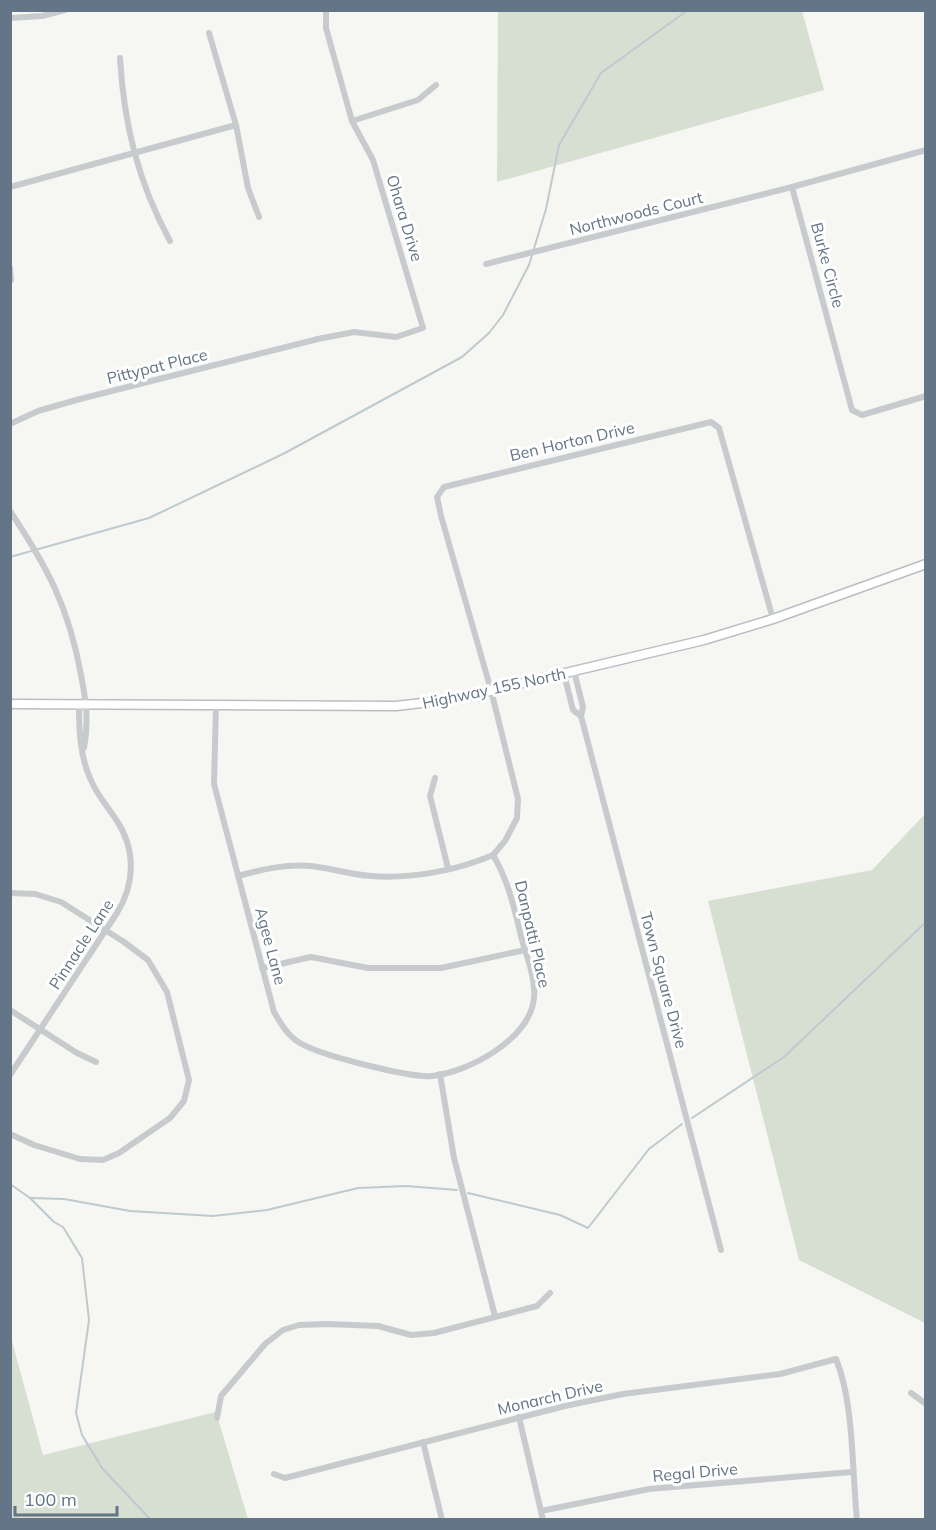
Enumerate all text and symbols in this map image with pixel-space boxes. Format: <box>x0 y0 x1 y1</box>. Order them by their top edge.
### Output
street label: Ohara Drive <box>382 172 428 264</box>
street label: Northwoods Court <box>567 187 705 239</box>
street label: Burke Circle <box>807 220 849 310</box>
street label: Pittypat Place <box>105 344 209 388</box>
street label: Ben Horton Drive <box>508 417 636 465</box>
street label: Highway 155 North <box>420 663 568 713</box>
street label: Danpatti Place <box>511 878 555 990</box>
street label: Pinnacle Lane <box>44 895 118 993</box>
street label: Agee Lane <box>251 905 291 987</box>
street label: Town Square Drive <box>636 910 692 1050</box>
street label: Monarch Drive <box>495 1375 605 1419</box>
street label: Regal Drive <box>652 1458 738 1486</box>
scale bar <box>15 1479 117 1517</box>
text: 100 m <box>24 1488 77 1511</box>

